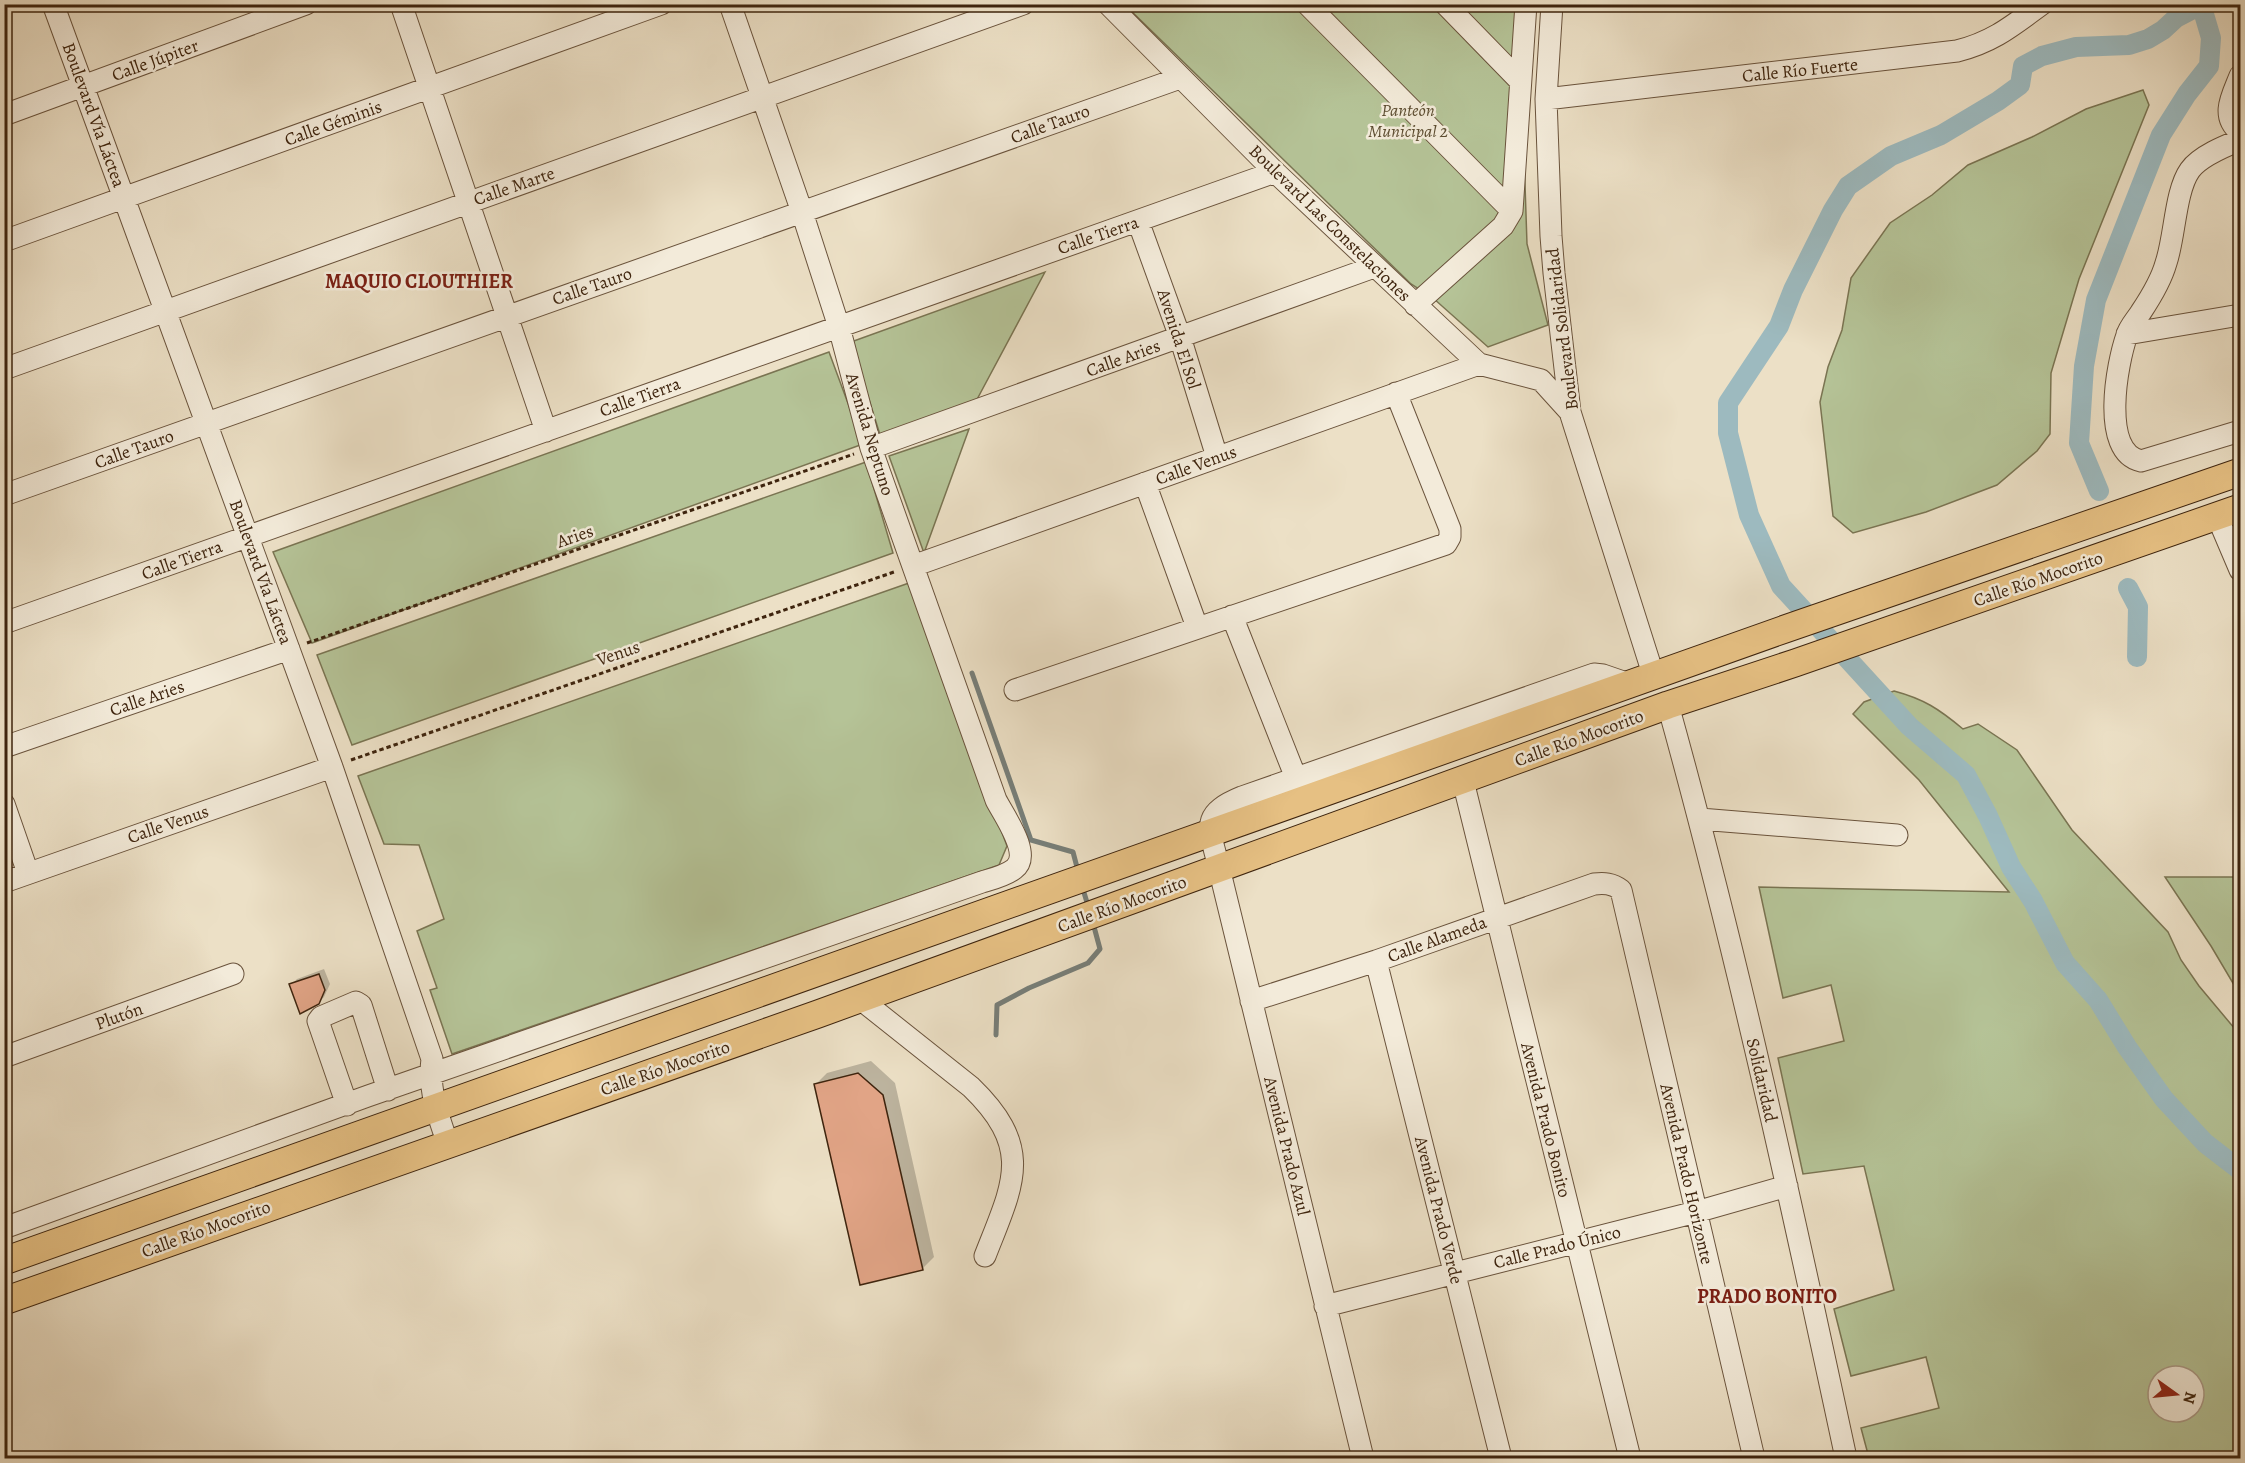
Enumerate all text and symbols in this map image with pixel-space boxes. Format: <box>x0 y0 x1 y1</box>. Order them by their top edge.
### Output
street label: Calle Júpiter <box>108 33 202 87</box>
street label: Boulevard Vía Láctea <box>57 39 132 191</box>
street label: Calle Río Fuerte <box>1741 52 1859 88</box>
street label: Calle Géminis <box>281 94 385 152</box>
park label: Panteón Municipal 2 <box>1368 98 1448 143</box>
street label: Calle Tauro <box>1007 99 1093 149</box>
street label: Boulevard Las Constelaciones <box>1244 139 1416 307</box>
street label: Calle Marte <box>470 161 558 211</box>
street label: Calle Tierra <box>1054 210 1142 260</box>
street label: Boulevard Solidaridad <box>1540 246 1584 411</box>
street label: Calle Tauro <box>549 261 635 311</box>
district label: MAQUIO CLOUTHIER <box>325 268 513 295</box>
street label: Avenida El Sol <box>1151 285 1207 393</box>
street label: Calle Aries <box>1082 333 1164 383</box>
street label: Avenida Neptuno <box>840 369 900 498</box>
street label: Calle Tierra <box>596 371 684 423</box>
street label: Calle Tauro <box>91 424 177 474</box>
street label: Calle Venus <box>1152 439 1240 491</box>
street label: Boulevard Vía Láctea <box>224 496 299 648</box>
street label: Aries <box>552 519 597 554</box>
street label: Calle Tierra <box>138 534 226 586</box>
street label: Calle Río Mocorito <box>1970 546 2106 612</box>
street label: Venus <box>592 634 643 672</box>
street label: Calle Aries <box>106 674 188 722</box>
street label: Calle Río Mocorito <box>1511 704 1647 772</box>
street label: Calle Venus <box>124 799 212 849</box>
street label: Calle Río Mocorito <box>1054 870 1190 938</box>
street label: Calle Alameda <box>1384 910 1491 968</box>
street label: Plutón <box>92 996 146 1036</box>
street label: Calle Río Mocorito <box>597 1035 733 1101</box>
street label: Solidaridad <box>1741 1036 1783 1125</box>
street label: Avenida Prado Bonito <box>1515 1039 1577 1200</box>
street label: Avenida Prado Azul <box>1258 1073 1316 1219</box>
street label: Avenida Prado Horizonte <box>1654 1080 1719 1267</box>
street label: Avenida Prado Verde <box>1409 1133 1469 1286</box>
street label: Calle Río Mocorito <box>138 1195 274 1263</box>
street label: Calle Prado Único <box>1491 1220 1623 1274</box>
district label: PRADO BONITO <box>1697 1283 1837 1310</box>
north arrow <box>2146 1364 2206 1424</box>
text: N <box>2177 1389 2202 1406</box>

